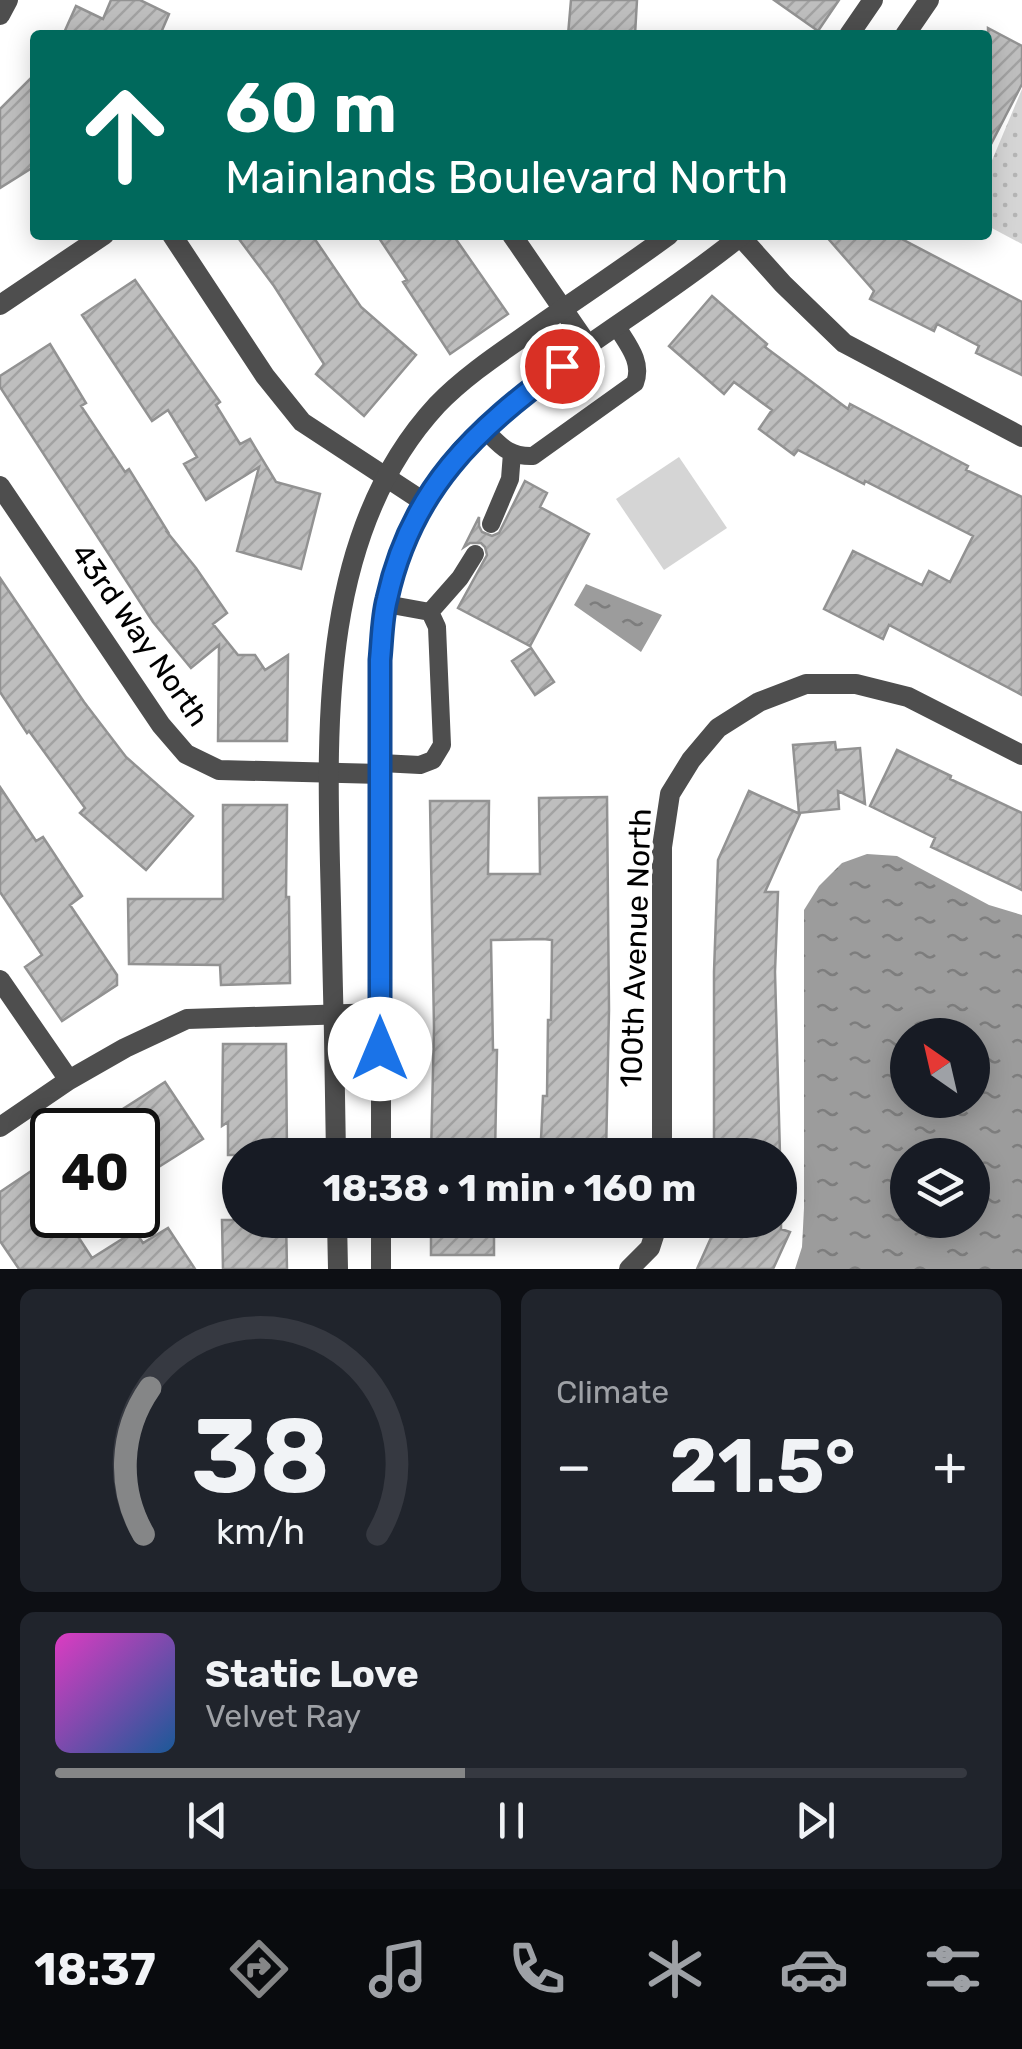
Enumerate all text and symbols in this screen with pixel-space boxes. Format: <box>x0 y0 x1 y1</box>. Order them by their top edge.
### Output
text: 60 m <box>225 67 397 150</box>
icon: ahead <box>60 70 190 200</box>
text: Mainlands Boulevard North <box>225 151 788 204</box>
pin <box>520 324 605 409</box>
icon: arrive <box>535 339 590 394</box>
street label: 43rd Way North <box>64 537 216 733</box>
street label: 100th Avenue North <box>613 808 659 1088</box>
position arrow <box>328 997 432 1101</box>
north arrow <box>890 1018 990 1118</box>
map controls <box>890 1018 990 1238</box>
speed limit sign: 40 <box>30 1108 160 1238</box>
button: layers <box>890 1138 990 1238</box>
text: 18:38 · 1 min · 160 m <box>323 1165 696 1211</box>
text: Climate <box>556 1373 669 1411</box>
text: 38 <box>191 1395 330 1518</box>
text: 21.5° <box>669 1422 856 1511</box>
text: − <box>556 1434 592 1499</box>
text: + <box>933 1434 967 1499</box>
text: km/h <box>216 1511 305 1553</box>
text: Static Love <box>205 1651 419 1697</box>
text: Velvet Ray <box>205 1697 361 1735</box>
icon: previous <box>180 1793 235 1848</box>
icon: pause <box>484 1793 539 1848</box>
icon: next <box>788 1793 843 1848</box>
icon: directions <box>224 1934 294 2004</box>
icon: music <box>363 1934 433 2004</box>
icon: phone <box>502 1934 572 2004</box>
icon: climate <box>640 1934 710 2004</box>
icon: car <box>779 1934 849 2004</box>
icon: filters <box>918 1934 988 2004</box>
text: 18:37 <box>34 1943 156 1996</box>

